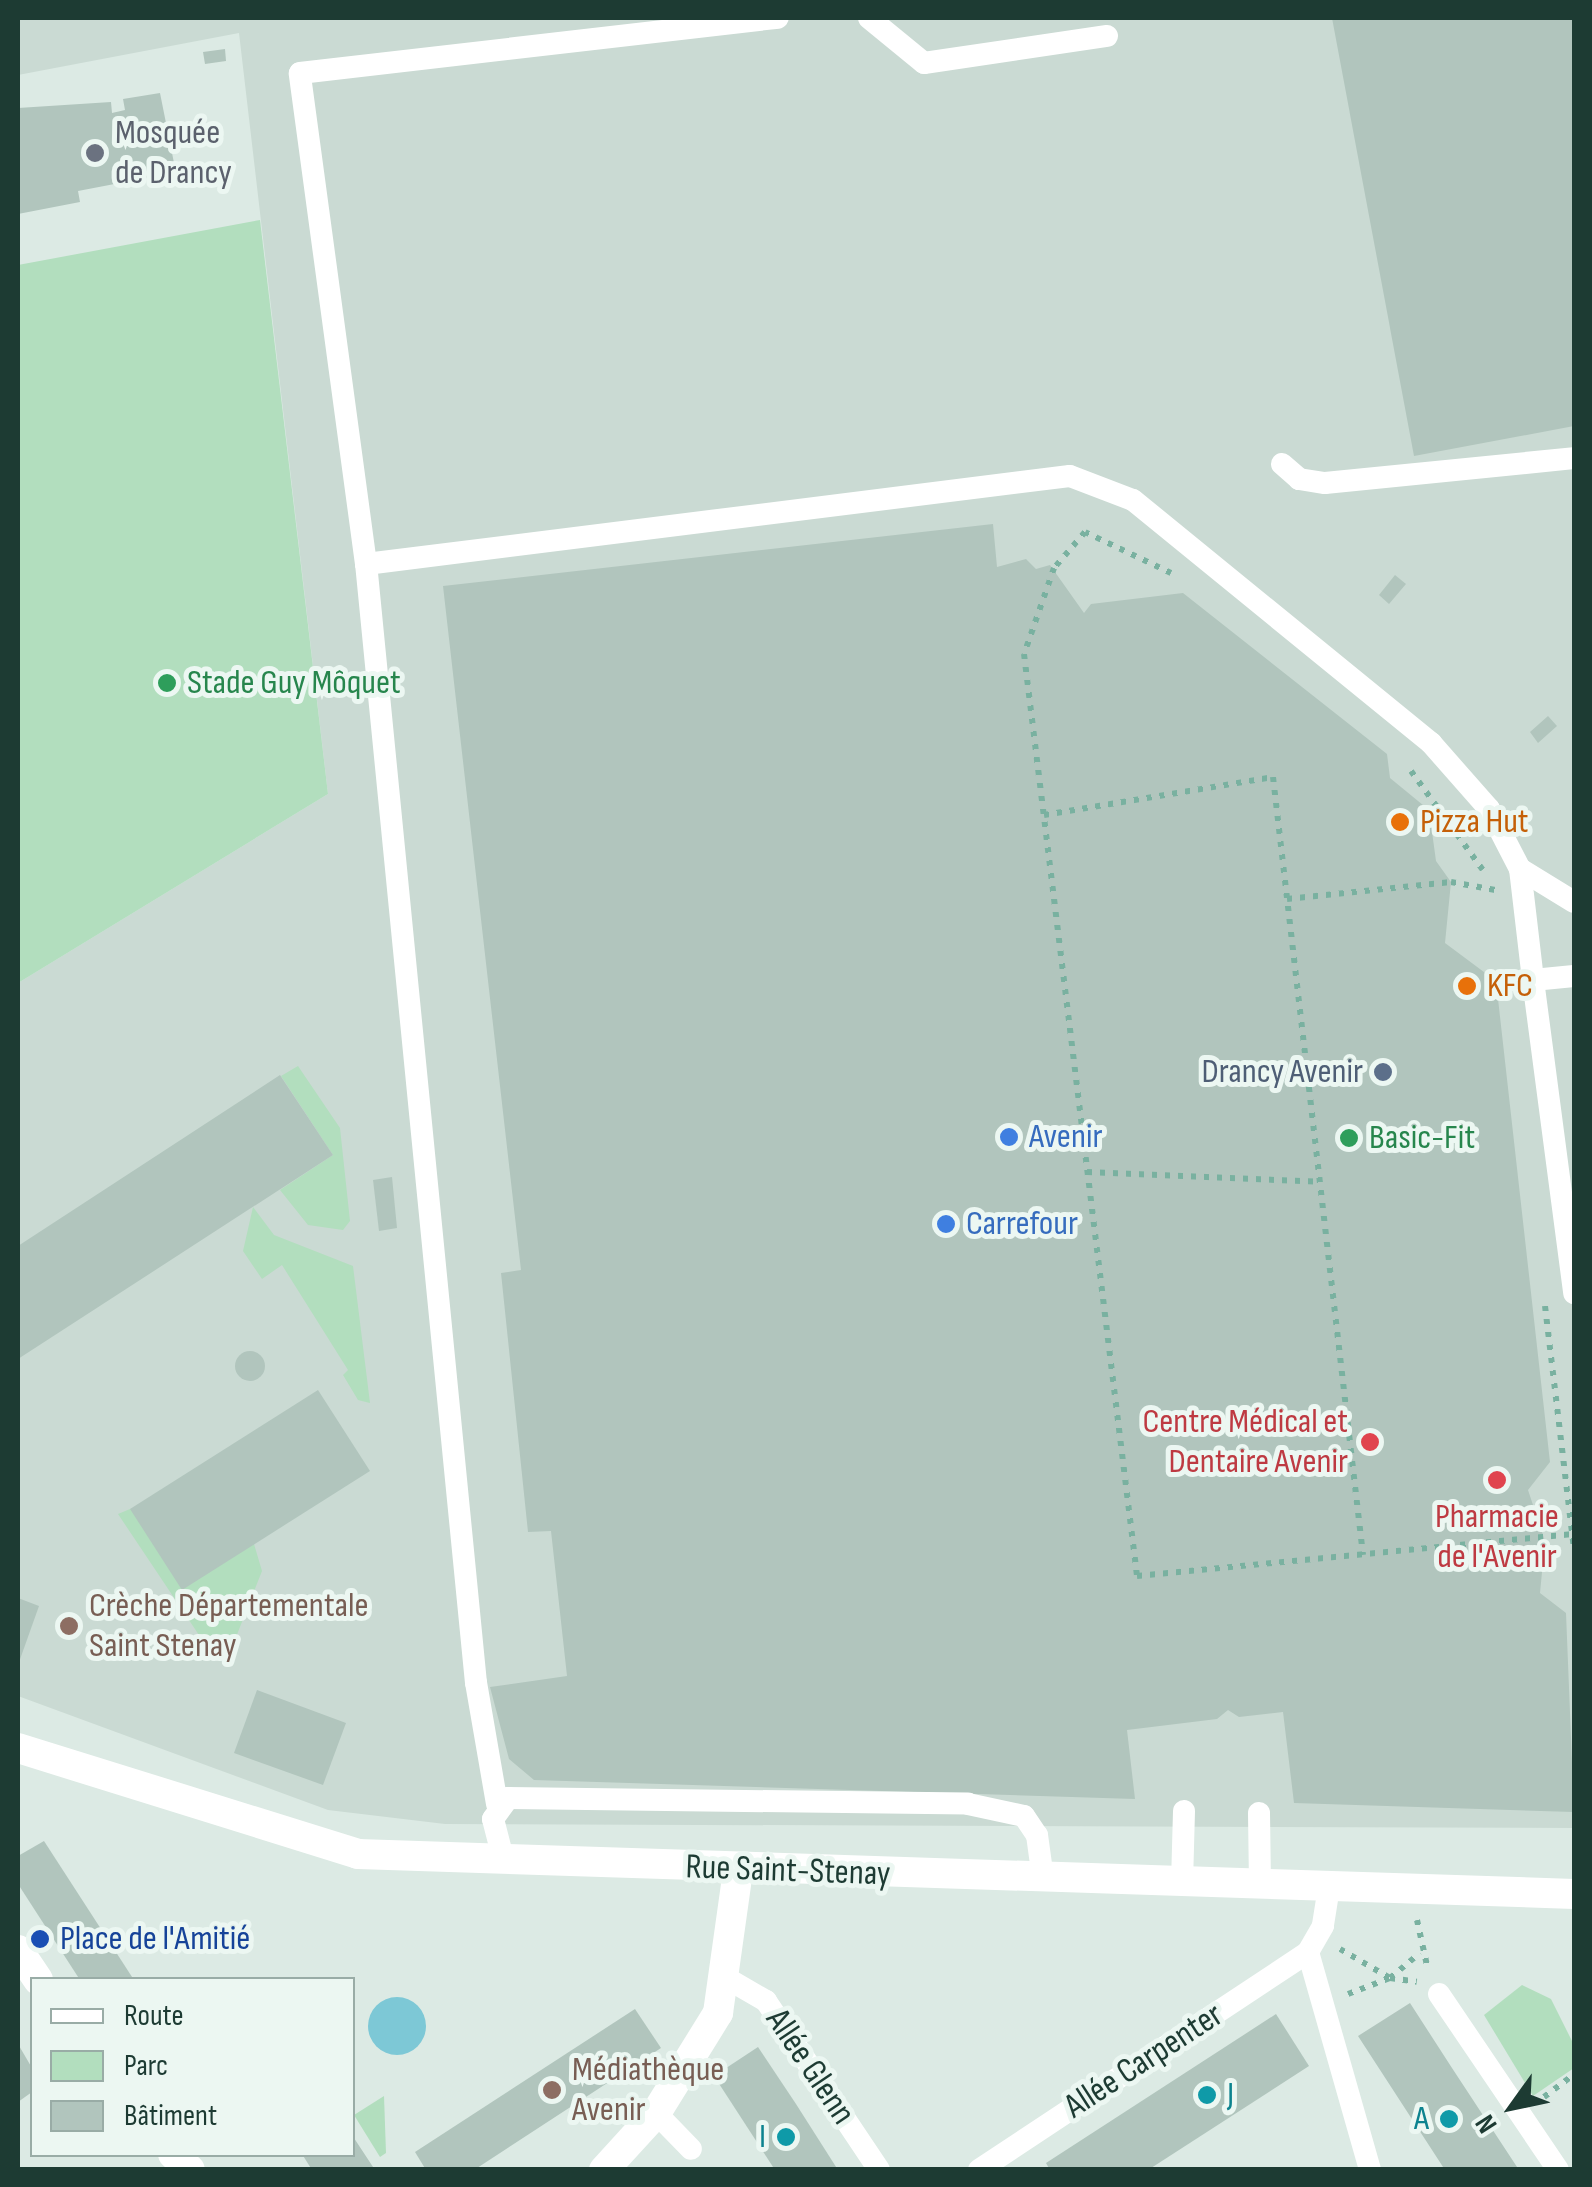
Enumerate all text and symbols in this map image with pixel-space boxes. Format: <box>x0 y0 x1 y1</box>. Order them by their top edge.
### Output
place label: Mosquée de Drancy <box>115 112 232 194</box>
marker: Mosquée de Drancy <box>84 142 106 164</box>
place label: Stade Guy Môquet <box>187 662 401 704</box>
marker: Stade Guy Môquet <box>156 672 178 694</box>
place label: Pizza Hut <box>1420 801 1529 843</box>
marker: Pizza Hut <box>1389 811 1411 833</box>
place label: KFC <box>1487 965 1533 1007</box>
marker: KFC <box>1456 975 1478 997</box>
place label: Drancy Avenir <box>1202 1051 1363 1093</box>
marker: Drancy Avenir <box>1372 1061 1394 1083</box>
place label: Avenir <box>1029 1116 1102 1158</box>
place label: Basic-Fit <box>1369 1117 1475 1159</box>
marker: Avenir <box>998 1126 1020 1148</box>
marker: Basic-Fit <box>1338 1127 1360 1149</box>
place label: Carrefour <box>966 1203 1078 1245</box>
marker: Carrefour <box>935 1213 957 1235</box>
place label: Centre Médical et Dentaire Avenir <box>1143 1401 1348 1483</box>
marker: Centre Médical et Dentaire Avenir <box>1357 1429 1383 1455</box>
marker: Pharmacie de l'Avenir <box>1486 1469 1508 1491</box>
place label: Pharmacie de l'Avenir <box>1435 1496 1559 1578</box>
place label: Crèche Départementale Saint Stenay <box>89 1585 368 1667</box>
marker: Crèche Départementale Saint Stenay <box>58 1615 80 1637</box>
street label: Rue Saint-Stenay <box>685 1846 891 1896</box>
place label: Place de l'Amitié <box>60 1918 250 1960</box>
marker: Place de l'Amitié <box>29 1928 51 1950</box>
legend <box>30 1977 355 2157</box>
street label: Allée Carpenter <box>1057 1994 1231 2128</box>
text: Route <box>124 1998 183 2034</box>
street label: Allée Glenn <box>756 2001 864 2133</box>
text: Parc <box>124 2048 168 2084</box>
place label: Médiathèque Avenir <box>572 2049 724 2131</box>
north arrow <box>1462 2057 1562 2157</box>
place label: J <box>1227 2074 1234 2116</box>
marker: Médiathèque Avenir <box>541 2079 563 2101</box>
marker: J <box>1196 2084 1218 2106</box>
text: Bâtiment <box>124 2098 217 2134</box>
place label: A <box>1414 2098 1429 2140</box>
marker: A <box>1438 2108 1460 2130</box>
text: N <box>1469 2108 1504 2139</box>
place label: I <box>759 2116 766 2158</box>
marker: I <box>775 2126 797 2148</box>

